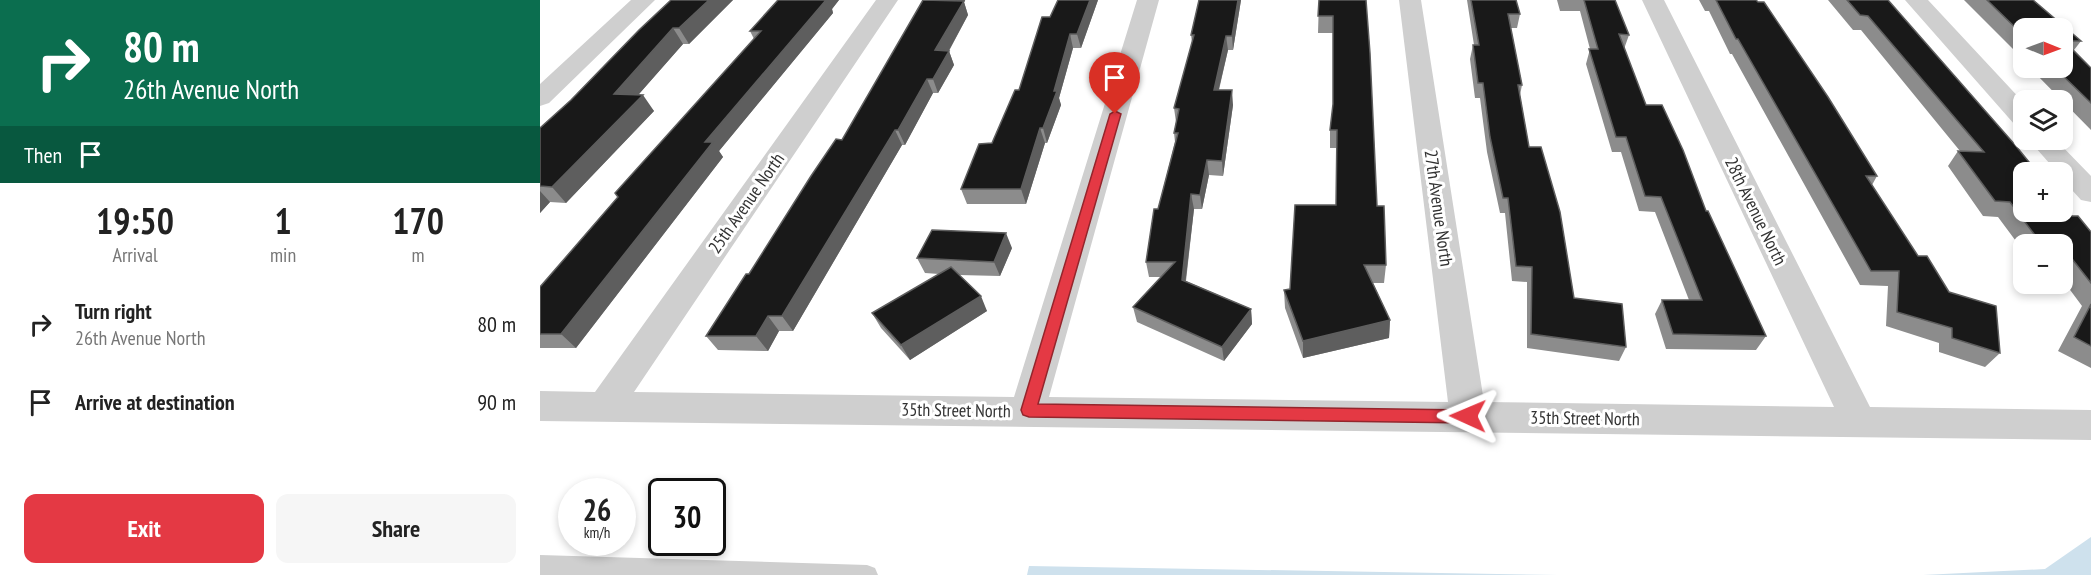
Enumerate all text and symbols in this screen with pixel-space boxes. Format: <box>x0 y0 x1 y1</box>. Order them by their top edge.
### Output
north arrow <box>2013 18 2073 78</box>
map controls <box>2013 18 2073 294</box>
text: 80 m <box>123 19 200 74</box>
icon: right <box>24 24 102 102</box>
pin <box>1089 52 1140 114</box>
icon: arrive <box>1098 61 1131 94</box>
text: 26th Avenue North <box>123 72 299 106</box>
button: layers <box>2013 90 2073 150</box>
icon: arrive <box>74 138 107 171</box>
text: Then <box>24 141 62 169</box>
street label: 25th Avenue North <box>703 148 789 258</box>
street label: 27th Avenue North <box>1419 148 1459 268</box>
street label: 28th Avenue North <box>1720 153 1792 269</box>
button: + <box>2013 162 2073 222</box>
text: 19:50 <box>96 197 174 244</box>
text: 1 <box>274 197 292 244</box>
text: 170 <box>392 197 444 244</box>
button: − <box>2013 234 2073 294</box>
text: Arrival <box>112 242 158 268</box>
text: min <box>270 242 296 268</box>
text: m <box>412 242 425 268</box>
text: Turn right <box>75 297 152 325</box>
icon: right <box>24 308 57 341</box>
text: 80 m <box>477 310 516 338</box>
text: 26th Avenue North <box>75 325 205 351</box>
position arrow <box>1436 384 1500 448</box>
icon: arrive <box>24 386 57 419</box>
text: Arrive at destination <box>75 388 235 416</box>
text: 90 m <box>477 388 516 416</box>
street label: 35th Street North <box>901 398 1011 422</box>
street label: 35th Street North <box>1530 406 1640 430</box>
speed limit sign: 30 <box>648 478 726 556</box>
text: 26 <box>583 490 611 529</box>
button: Exit <box>24 494 264 563</box>
button: Share <box>276 494 516 563</box>
text: km/h <box>584 523 610 542</box>

